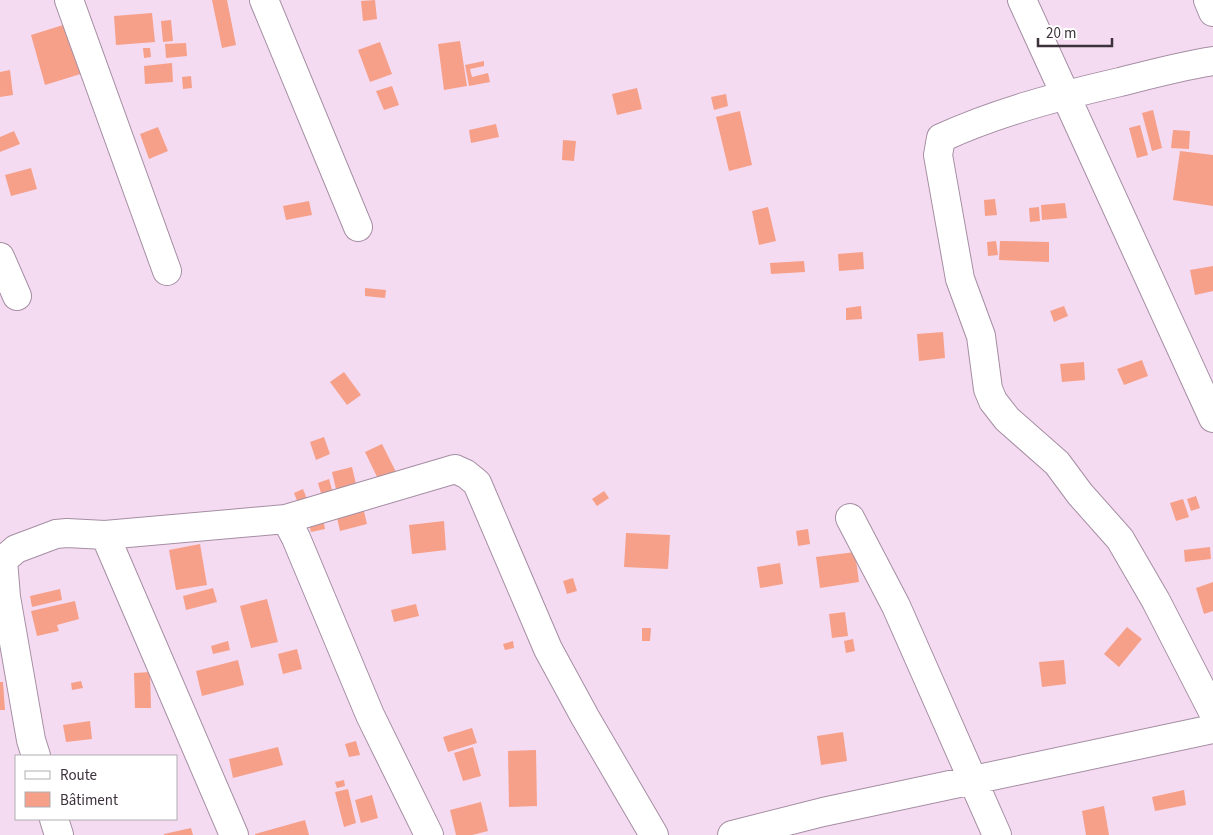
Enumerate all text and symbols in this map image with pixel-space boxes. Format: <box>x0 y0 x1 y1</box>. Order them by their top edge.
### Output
scale bar <box>1038 15 1112 47</box>
text: 20 m <box>1046 23 1076 44</box>
legend <box>15 755 178 820</box>
text: Route <box>60 765 97 786</box>
text: Bâtiment <box>60 790 118 811</box>

